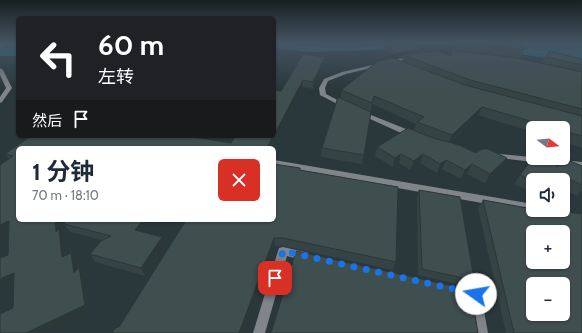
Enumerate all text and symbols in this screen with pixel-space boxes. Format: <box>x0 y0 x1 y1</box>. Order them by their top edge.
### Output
text: 60 m <box>98 28 164 62</box>
icon: left <box>32 32 84 84</box>
text: 左转 <box>98 66 134 88</box>
icon: arrive <box>70 108 92 130</box>
text: 然后 <box>32 112 62 130</box>
north arrow <box>526 121 570 165</box>
map controls <box>526 121 570 321</box>
text: 1 分钟 <box>32 157 94 186</box>
button: close <box>218 159 260 201</box>
button: sound <box>526 173 570 217</box>
text: 70 m · 18:10 <box>32 187 99 203</box>
button: + <box>526 225 570 269</box>
pin <box>258 261 292 295</box>
icon: arrive <box>264 267 286 289</box>
position arrow <box>455 273 497 315</box>
button: − <box>526 277 570 321</box>

